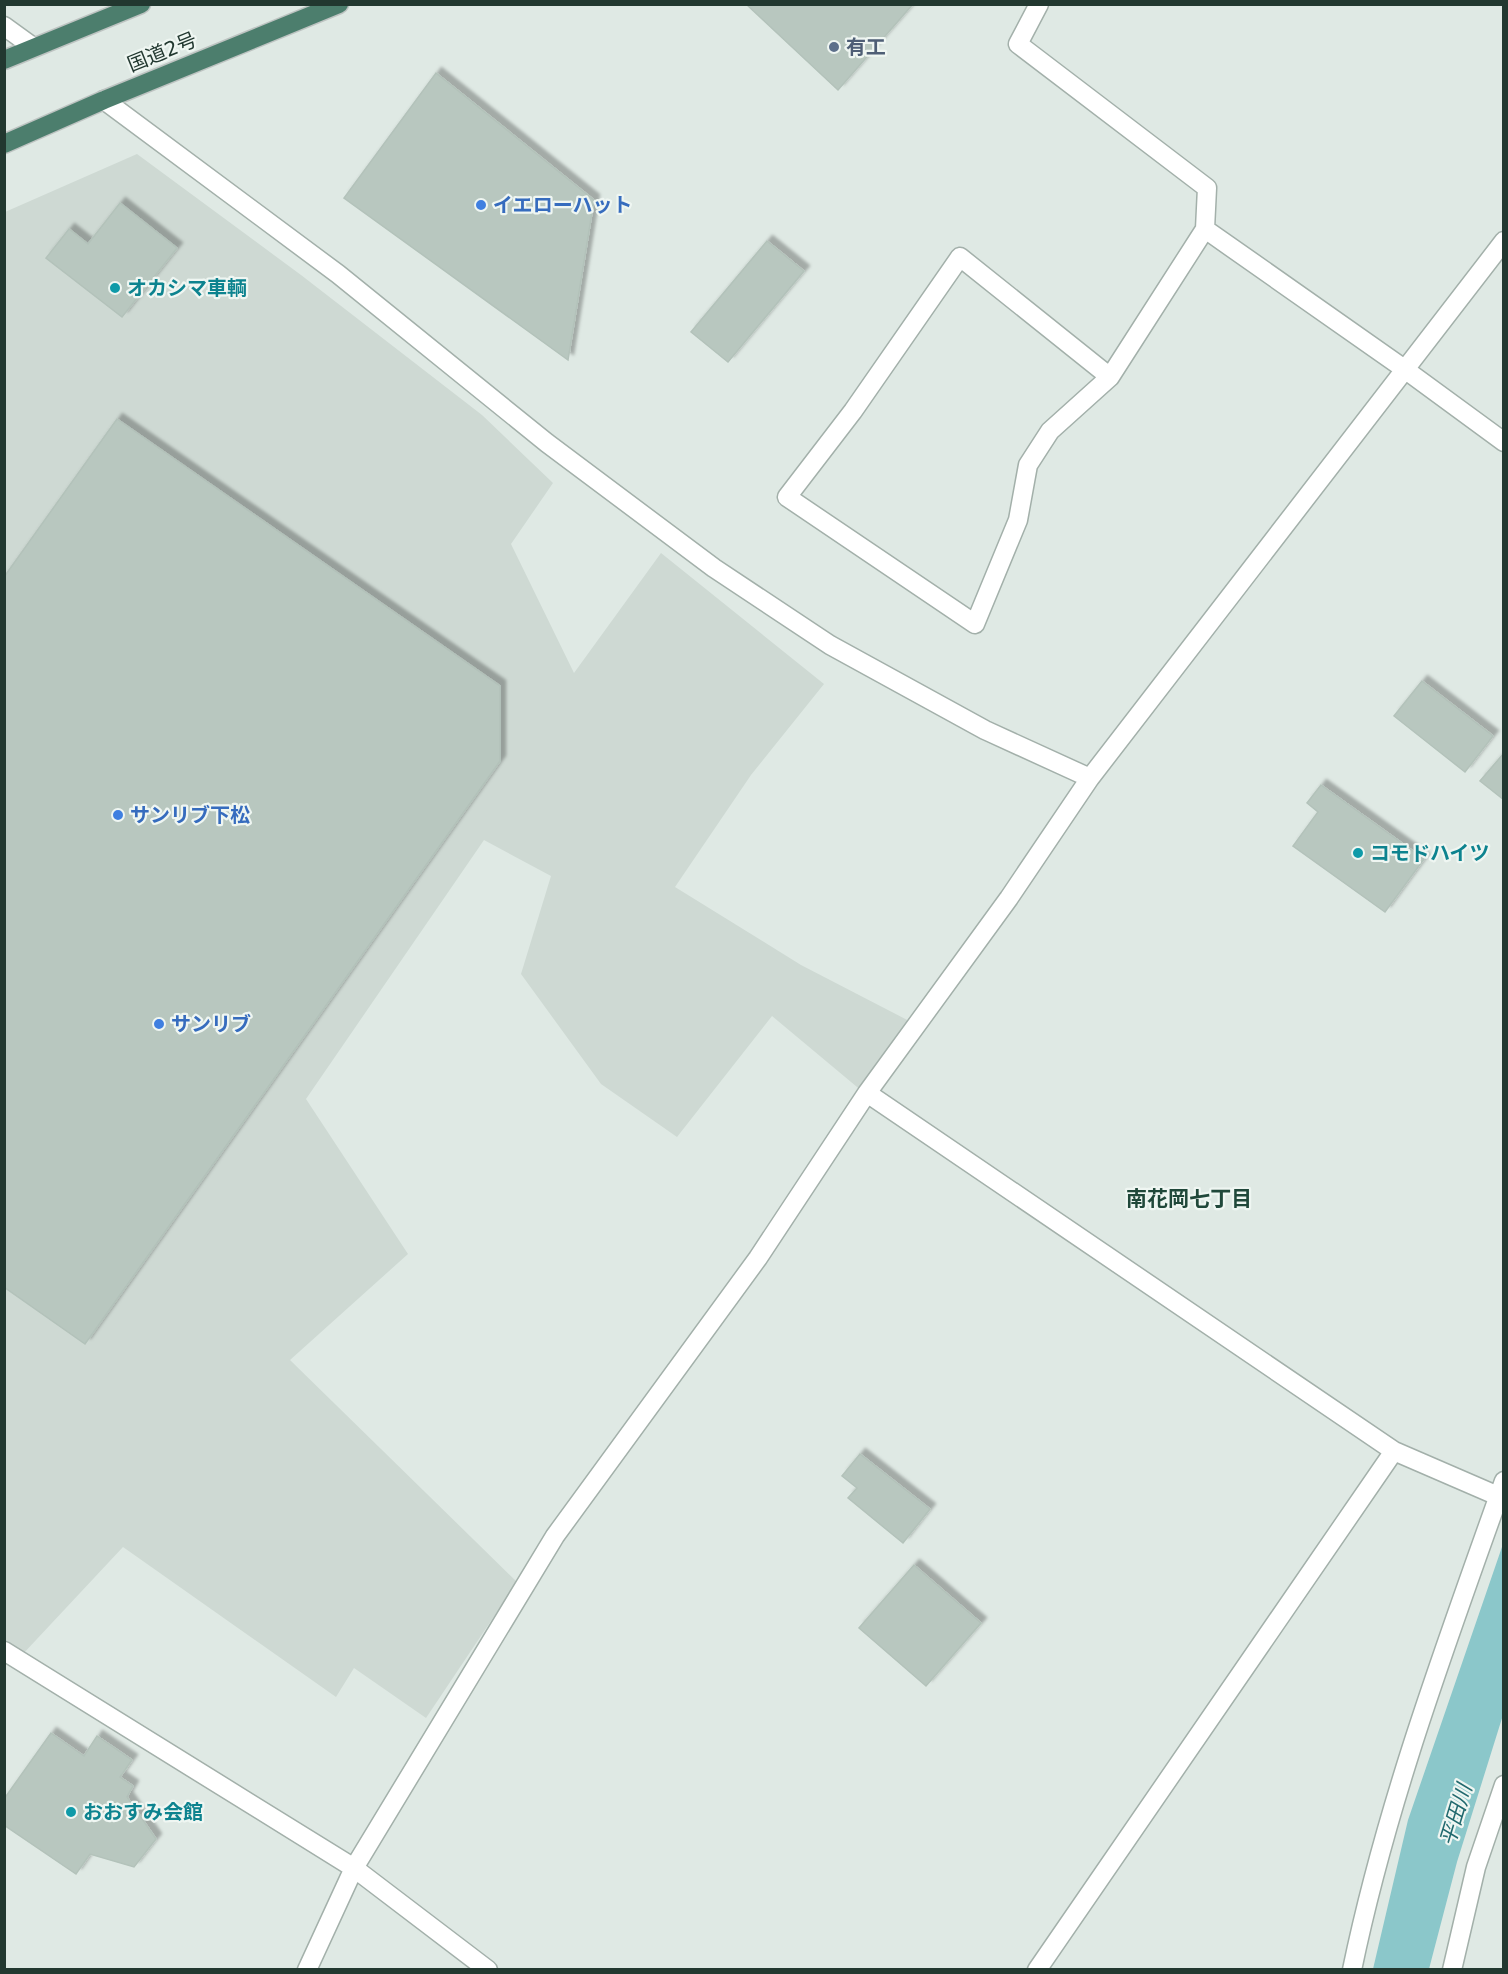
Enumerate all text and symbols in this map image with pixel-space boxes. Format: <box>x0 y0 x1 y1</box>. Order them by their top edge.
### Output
street label: 国道2号 <box>124 27 200 77</box>
place label: 有工 <box>846 35 886 59</box>
marker: 有工 <box>827 40 841 54</box>
place label: イエローハット <box>493 193 632 217</box>
marker: イエローハット <box>474 198 488 212</box>
place label: オカシマ車輌 <box>127 276 247 300</box>
marker: オカシマ車輌 <box>108 281 122 295</box>
place label: サンリブ下松 <box>130 803 250 827</box>
marker: サンリブ下松 <box>111 808 125 822</box>
place label: コモドハイツ <box>1370 841 1490 865</box>
marker: コモドハイツ <box>1351 846 1365 860</box>
place label: サンリブ <box>171 1012 251 1036</box>
marker: サンリブ <box>152 1017 166 1031</box>
district label: 南花岡七丁目 <box>1126 1187 1252 1211</box>
water label: 平田川 <box>1435 1779 1477 1849</box>
place label: おおすみ会館 <box>83 1800 203 1824</box>
marker: おおすみ会館 <box>64 1805 78 1819</box>

